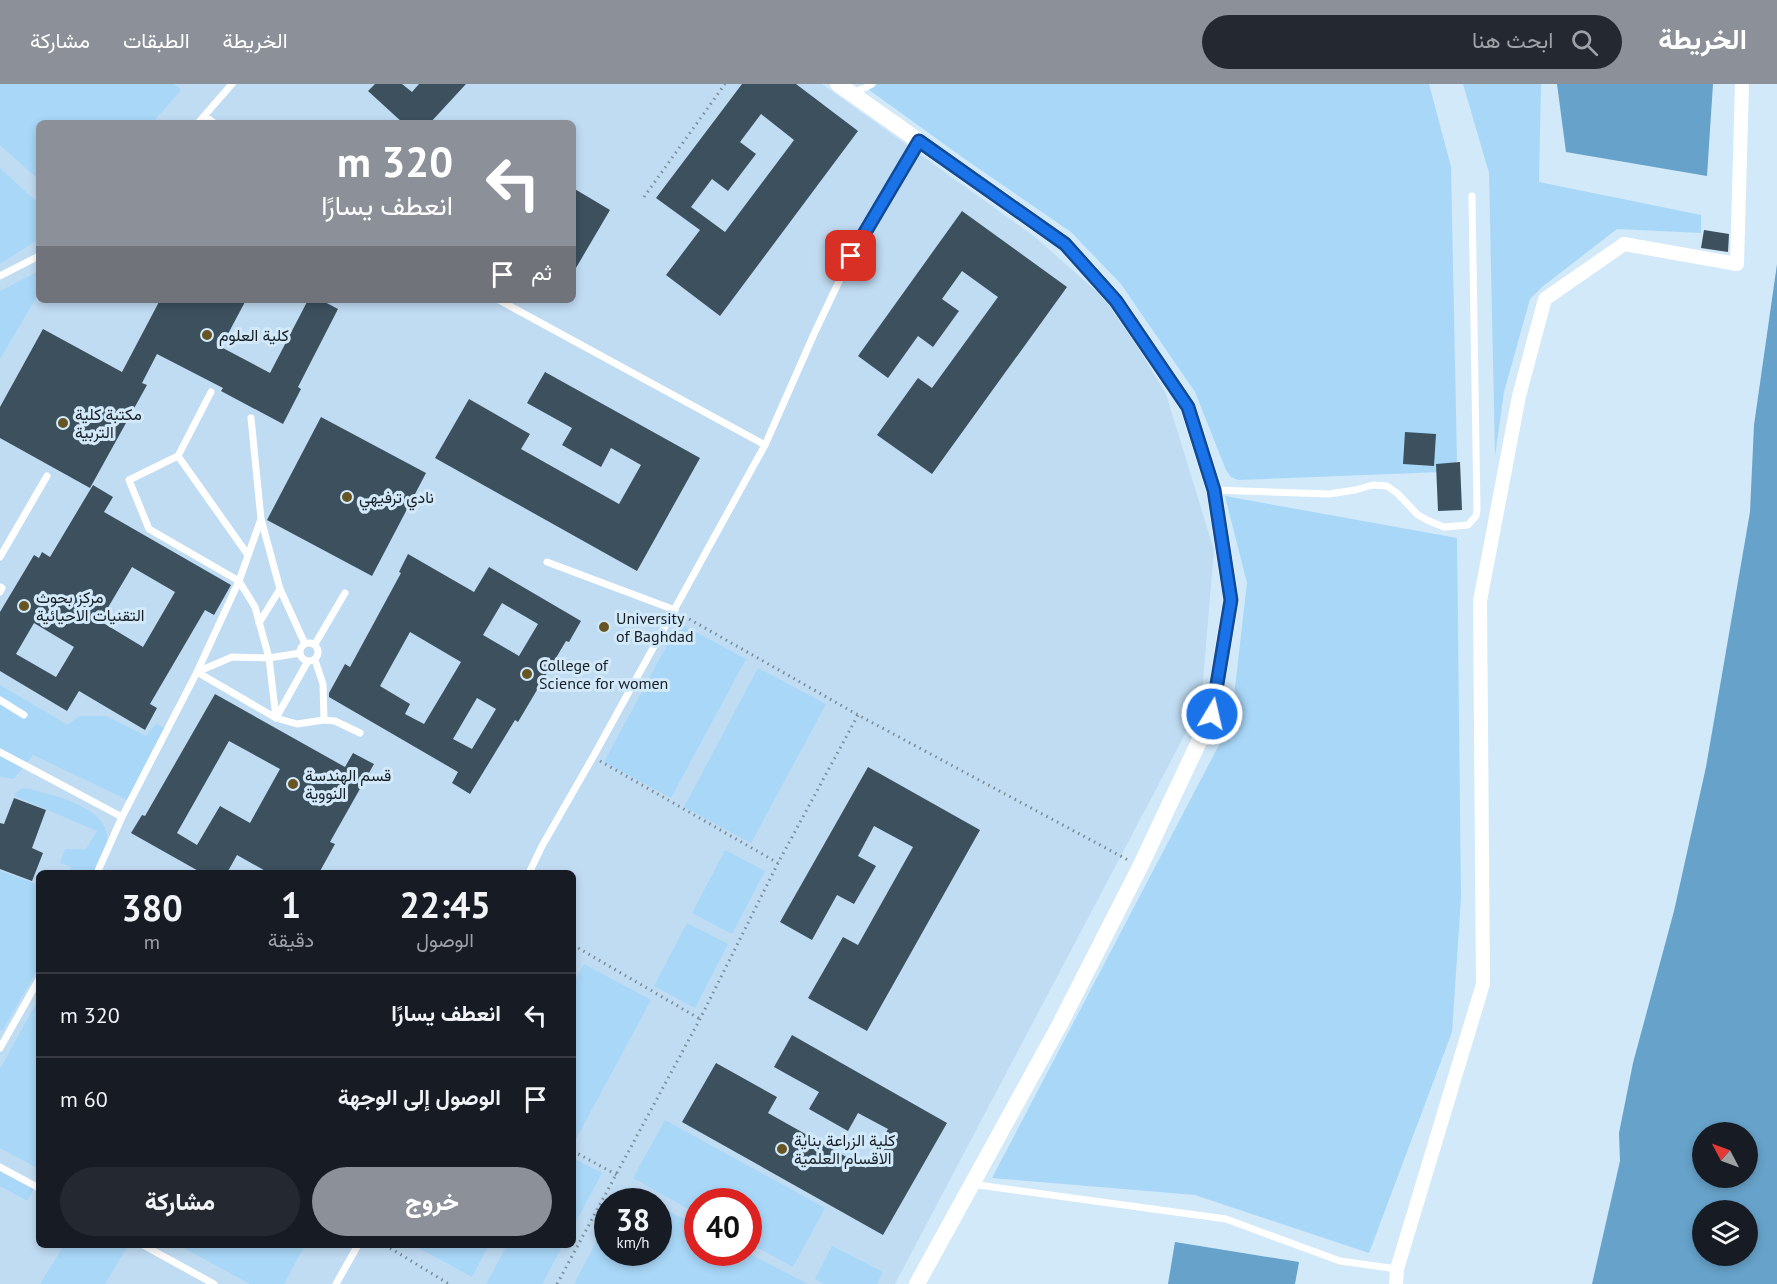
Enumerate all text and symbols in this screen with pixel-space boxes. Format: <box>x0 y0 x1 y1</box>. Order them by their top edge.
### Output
search box <box>1202 15 1622 69</box>
text: الخريطة <box>1658 20 1747 57</box>
text: ابحث هنا <box>1472 26 1553 54</box>
icon: search <box>1568 26 1601 59</box>
text: مشاركة <box>30 27 90 54</box>
text: الطبقات <box>123 27 190 54</box>
text: الخريطة <box>223 27 288 54</box>
text: 320 m <box>337 134 453 189</box>
icon: left <box>474 144 552 222</box>
text: انعطف يسارًا <box>321 188 453 222</box>
pin <box>825 230 876 281</box>
icon: arrive <box>834 239 867 272</box>
icon: arrive <box>486 258 519 291</box>
text: ثم <box>531 258 552 286</box>
place label: كلية العلوم <box>219 325 289 346</box>
marker: كلية العلوم <box>200 328 214 342</box>
place label: مكتبة كلية التربية <box>75 404 142 443</box>
marker: مكتبة كلية التربية <box>56 416 70 430</box>
place label: نادي ترفيهي <box>359 487 434 511</box>
marker: نادي ترفيهي <box>340 490 354 504</box>
place label: مركز بحوث التقنيات الاحيائية <box>36 587 145 625</box>
marker: مركز بحوث التقنيات الاحيائية <box>17 599 31 613</box>
place label: University of Baghdad <box>616 608 694 646</box>
marker: University of Baghdad <box>597 620 611 634</box>
place label: College of Science for women <box>539 655 668 693</box>
marker: College of Science for women <box>520 667 534 681</box>
position arrow <box>1180 682 1244 746</box>
place label: قسم الهندسة النووية <box>305 765 391 804</box>
marker: قسم الهندسة النووية <box>286 777 300 791</box>
text: 1 <box>281 881 301 928</box>
text: 22:45 <box>399 881 491 928</box>
text: 380 <box>121 884 183 931</box>
text: دقيقة <box>268 927 314 953</box>
text: الوصول <box>416 927 474 953</box>
text: m <box>144 929 160 955</box>
text: انعطف يسارًا <box>391 999 501 1027</box>
icon: left <box>519 999 552 1032</box>
text: 320 m <box>60 1001 120 1029</box>
text: الوصول إلى الوجهة <box>338 1083 501 1111</box>
icon: arrive <box>519 1083 552 1116</box>
text: 60 m <box>60 1085 108 1113</box>
north arrow <box>1692 1122 1758 1188</box>
map controls <box>1692 1122 1758 1266</box>
place label: كلية الزراعة بناية الاقسام العلمية <box>794 1130 895 1169</box>
marker: كلية الزراعة بناية الاقسام العلمية <box>775 1142 789 1156</box>
button: مشاركة <box>60 1167 300 1236</box>
button: خروج <box>312 1167 552 1236</box>
speed limit sign: 40 <box>684 1188 762 1266</box>
text: 38 <box>616 1200 650 1239</box>
button: layers <box>1692 1200 1758 1266</box>
text: km/h <box>617 1233 649 1252</box>

